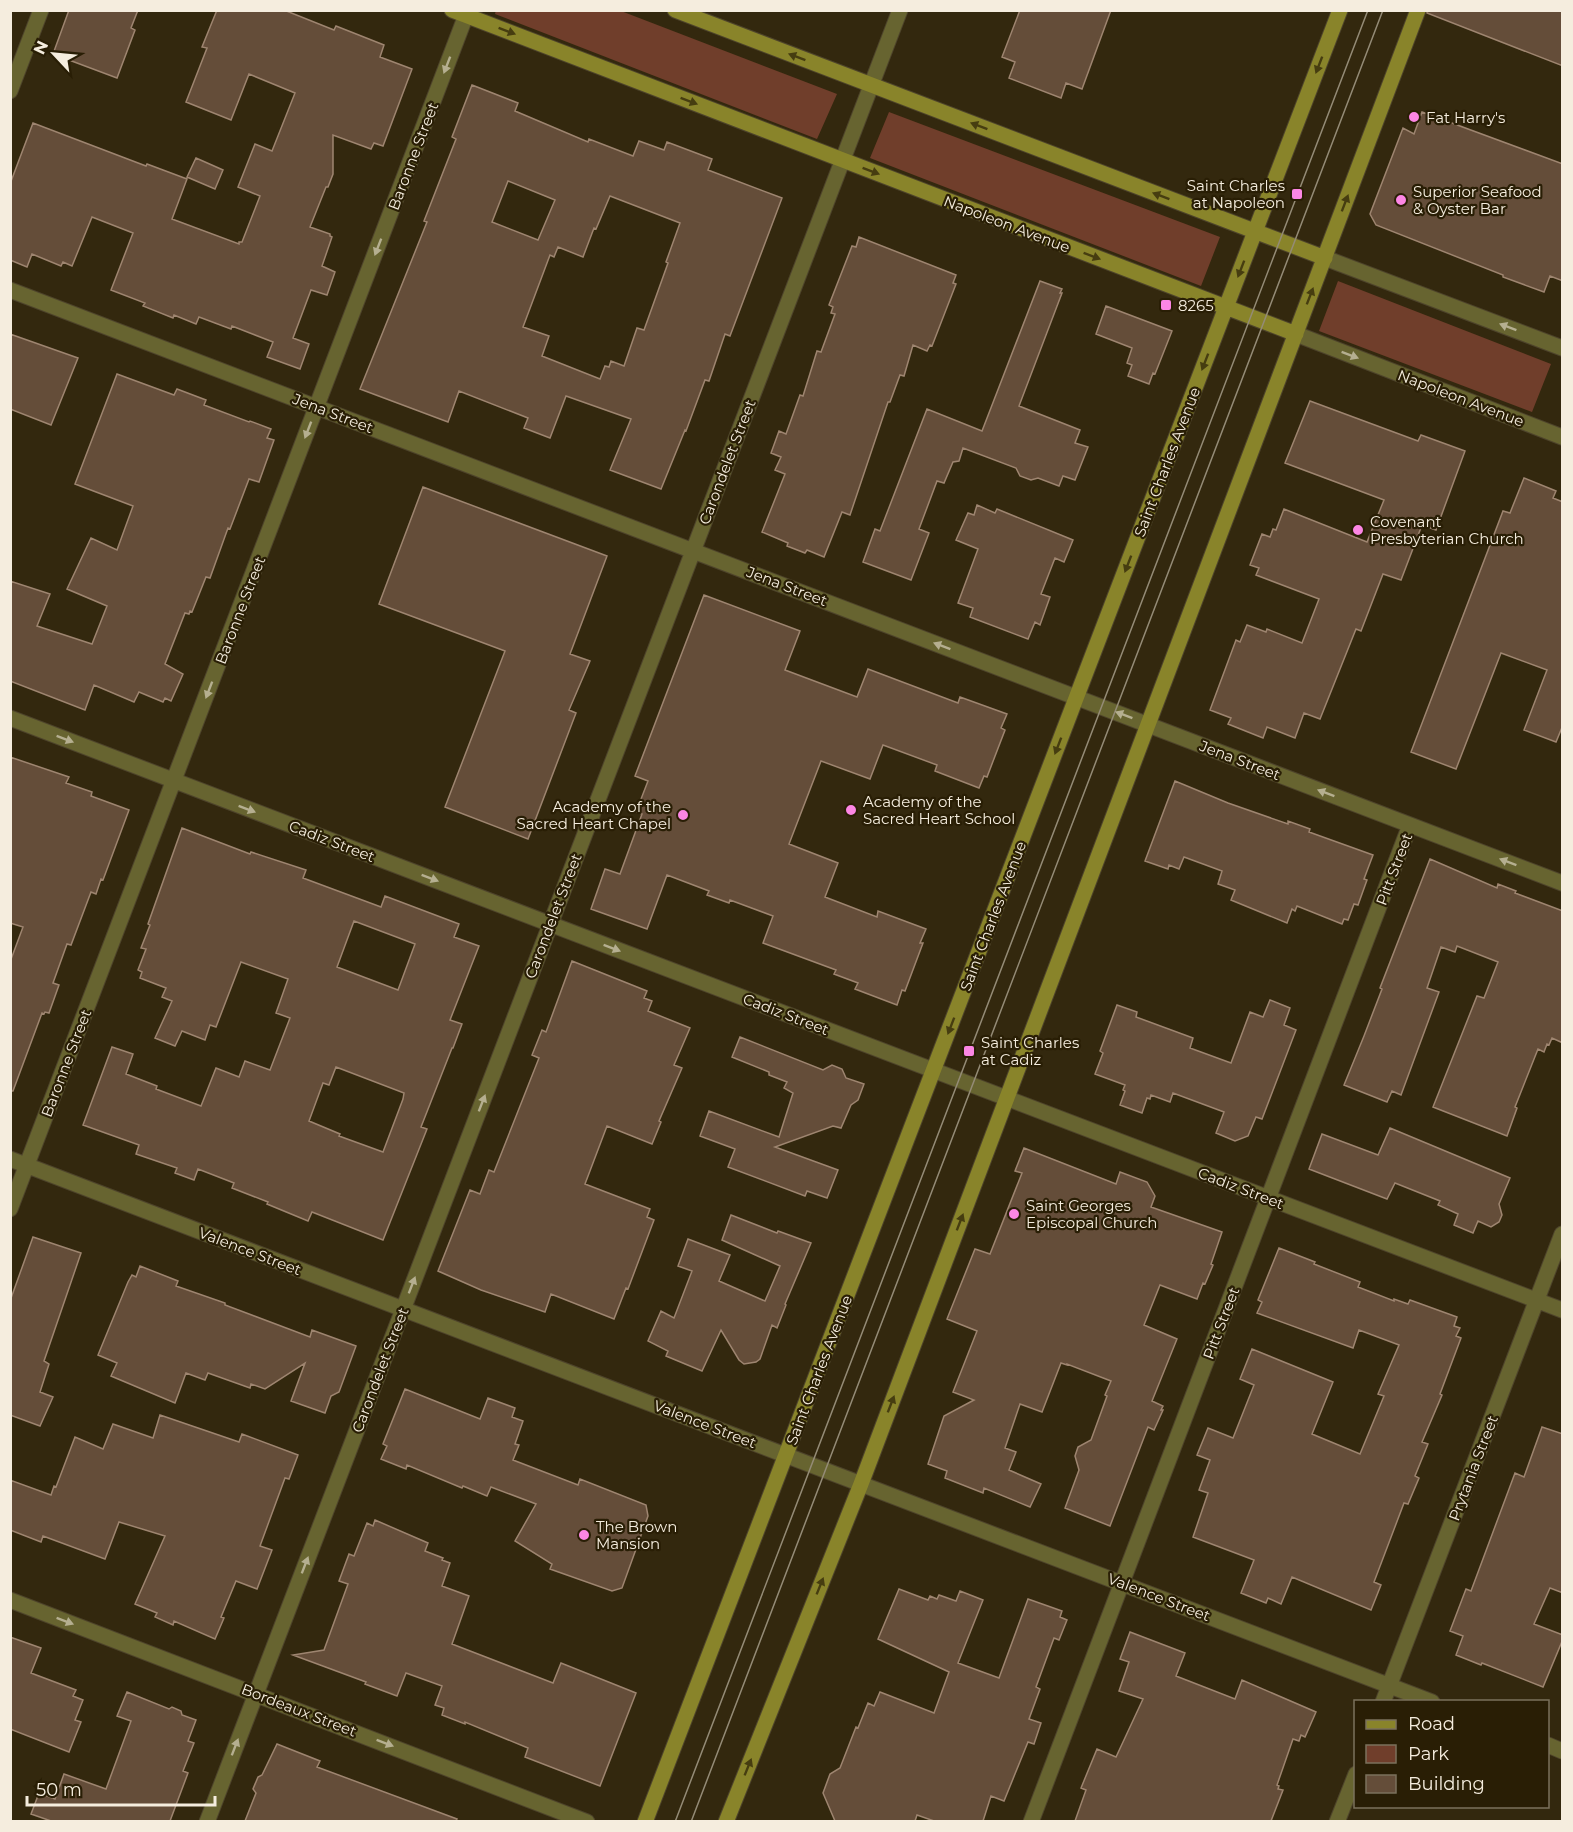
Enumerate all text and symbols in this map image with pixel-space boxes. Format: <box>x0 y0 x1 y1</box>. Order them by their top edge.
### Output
north arrow <box>24 24 84 84</box>
one-way arrow <box>498 27 516 37</box>
text: N <box>30 38 52 58</box>
one-way arrow <box>788 52 806 61</box>
one-way arrow <box>442 56 452 74</box>
one-way arrow <box>1314 56 1323 74</box>
one-way arrow <box>680 97 698 107</box>
street label: Baronne Street <box>384 99 442 213</box>
place label: Fat Harry's <box>1426 108 1505 127</box>
marker: Fat Harry's <box>1407 110 1421 124</box>
one-way arrow <box>970 121 988 131</box>
one-way arrow <box>862 167 880 177</box>
place label: Saint Charles at Napoleon <box>1187 176 1285 212</box>
place label: Superior Seafood & Oyster Bar <box>1413 182 1542 218</box>
marker: Saint Charles at Napoleon <box>1290 187 1304 201</box>
street label: Napoleon Avenue <box>941 191 1073 257</box>
one-way arrow <box>1152 191 1170 201</box>
marker: Superior Seafood & Oyster Bar <box>1394 193 1408 207</box>
one-way arrow <box>1341 194 1350 212</box>
one-way arrow <box>373 239 383 257</box>
one-way arrow <box>1084 251 1102 261</box>
one-way arrow <box>1236 261 1246 279</box>
one-way arrow <box>1306 287 1316 305</box>
place label: 8265 <box>1178 296 1214 315</box>
marker: 8265 <box>1159 298 1173 312</box>
one-way arrow <box>1499 322 1517 332</box>
one-way arrow <box>1342 350 1360 360</box>
one-way arrow <box>1200 353 1209 371</box>
street label: Napoleon Avenue <box>1395 365 1527 431</box>
street label: Saint Charles Avenue <box>1130 384 1204 540</box>
street label: Jena Street <box>289 389 376 437</box>
street label: Carondelet Street <box>694 397 760 527</box>
one-way arrow <box>303 421 313 439</box>
place label: Covenant Presbyterian Church <box>1370 512 1524 548</box>
marker: Covenant Presbyterian Church <box>1351 523 1365 537</box>
street label: Baronne Street <box>211 553 269 667</box>
one-way arrow <box>1123 555 1133 573</box>
street label: Jena Street <box>743 562 830 610</box>
one-way arrow <box>933 641 951 650</box>
one-way arrow <box>203 681 213 699</box>
one-way arrow <box>1115 710 1133 720</box>
one-way arrow <box>56 735 74 744</box>
street label: Jena Street <box>1196 736 1283 784</box>
one-way arrow <box>1053 737 1062 755</box>
one-way arrow <box>1316 787 1334 797</box>
place label: Academy of the Sacred Heart School <box>863 792 1015 828</box>
place label: Academy of the Sacred Heart Chapel <box>516 797 671 833</box>
marker: Academy of the Sacred Heart School <box>844 803 858 817</box>
one-way arrow <box>239 804 257 814</box>
marker: Academy of the Sacred Heart Chapel <box>676 808 690 822</box>
street label: Cadiz Street <box>286 816 378 866</box>
street label: Pitt Street <box>1372 830 1416 908</box>
street label: Saint Charles Avenue <box>956 838 1030 994</box>
street label: Carondelet Street <box>520 851 586 981</box>
one-way arrow <box>1499 857 1517 867</box>
one-way arrow <box>421 873 439 883</box>
one-way arrow <box>603 943 621 953</box>
street label: Cadiz Street <box>740 989 832 1039</box>
street label: Baronne Street <box>37 1006 95 1120</box>
one-way arrow <box>946 1017 955 1035</box>
place label: Saint Charles at Cadiz <box>981 1033 1079 1069</box>
marker: Saint Charles at Cadiz <box>962 1044 976 1058</box>
one-way arrow <box>477 1093 487 1111</box>
street label: Cadiz Street <box>1195 1163 1287 1213</box>
place label: Saint Georges Episcopal Church <box>1026 1196 1157 1232</box>
marker: Saint Georges Episcopal Church <box>1007 1207 1021 1221</box>
one-way arrow <box>956 1213 965 1231</box>
street label: Valence Street <box>196 1223 304 1279</box>
one-way arrow <box>407 1275 417 1293</box>
street label: Pitt Street <box>1199 1284 1243 1362</box>
street label: Saint Charles Avenue <box>782 1292 856 1448</box>
street label: Carondelet Street <box>347 1305 413 1435</box>
one-way arrow <box>886 1395 896 1413</box>
street label: Valence Street <box>651 1396 759 1452</box>
street label: Prytania Street <box>1444 1413 1502 1523</box>
place label: The Brown Mansion <box>596 1517 677 1553</box>
marker: The Brown Mansion <box>577 1528 591 1542</box>
one-way arrow <box>300 1556 310 1574</box>
street label: Valence Street <box>1105 1569 1213 1625</box>
one-way arrow <box>816 1577 825 1595</box>
one-way arrow <box>56 1617 74 1626</box>
street label: Bordeaux Street <box>239 1679 359 1741</box>
legend <box>1354 1700 1549 1808</box>
text: Road <box>1408 1713 1455 1735</box>
one-way arrow <box>231 1738 241 1756</box>
one-way arrow <box>376 1738 394 1748</box>
text: Park <box>1408 1743 1449 1765</box>
one-way arrow <box>744 1758 753 1776</box>
scale bar <box>27 1769 214 1807</box>
text: Building <box>1408 1773 1485 1795</box>
text: 50 m <box>36 1779 82 1801</box>

